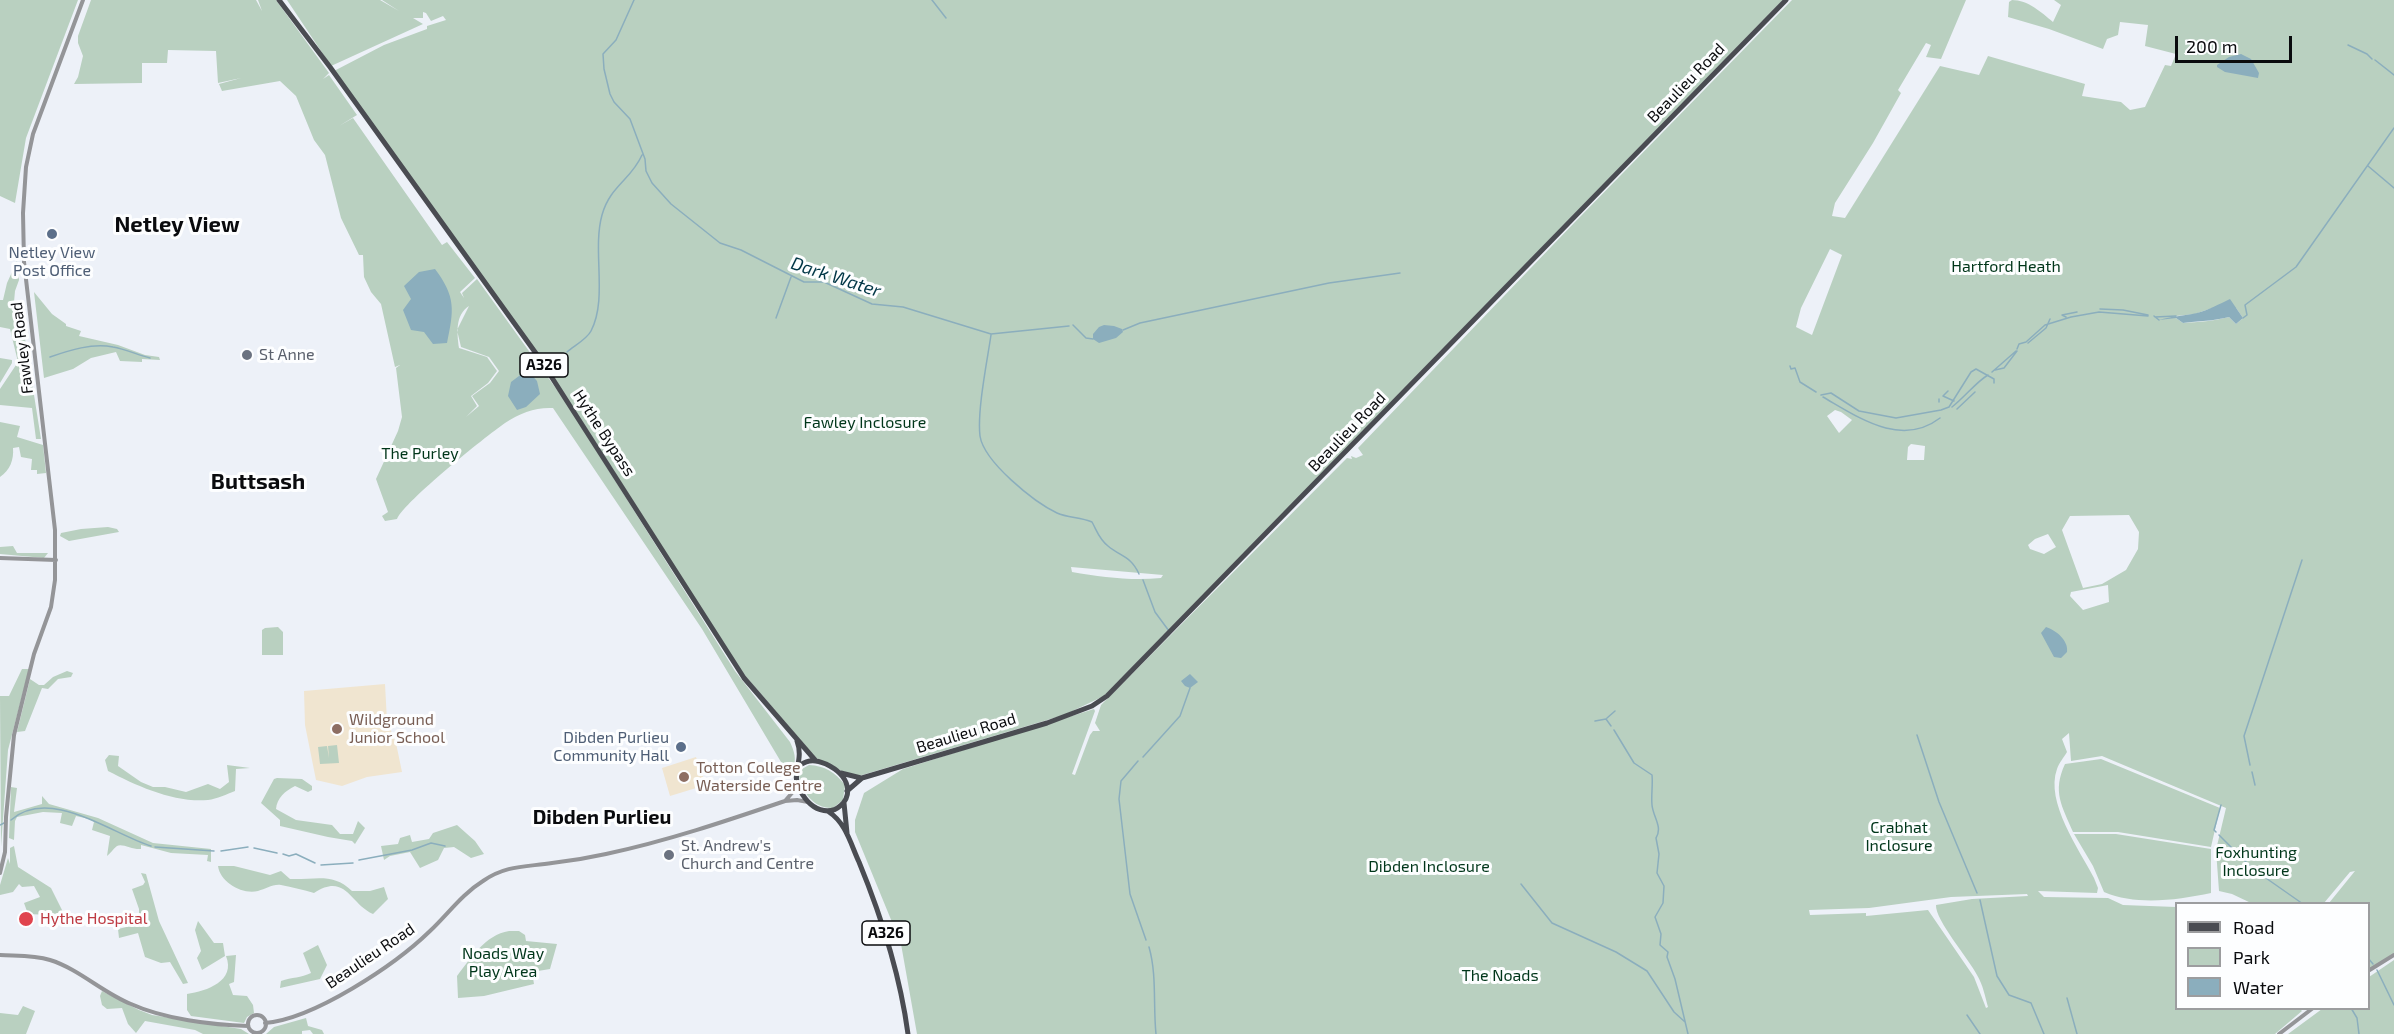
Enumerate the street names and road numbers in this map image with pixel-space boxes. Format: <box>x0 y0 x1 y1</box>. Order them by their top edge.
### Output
street label: Beaulieu Road <box>1643 39 1729 127</box>
street label: Fawley Road <box>7 301 37 395</box>
road number: A326 <box>520 353 568 377</box>
street label: Hythe Bypass <box>569 386 639 480</box>
street label: Beaulieu Road <box>1304 388 1390 476</box>
street label: Beaulieu Road <box>914 709 1018 757</box>
street label: Beaulieu Road <box>322 919 418 993</box>
road number: A326 <box>862 921 910 945</box>

